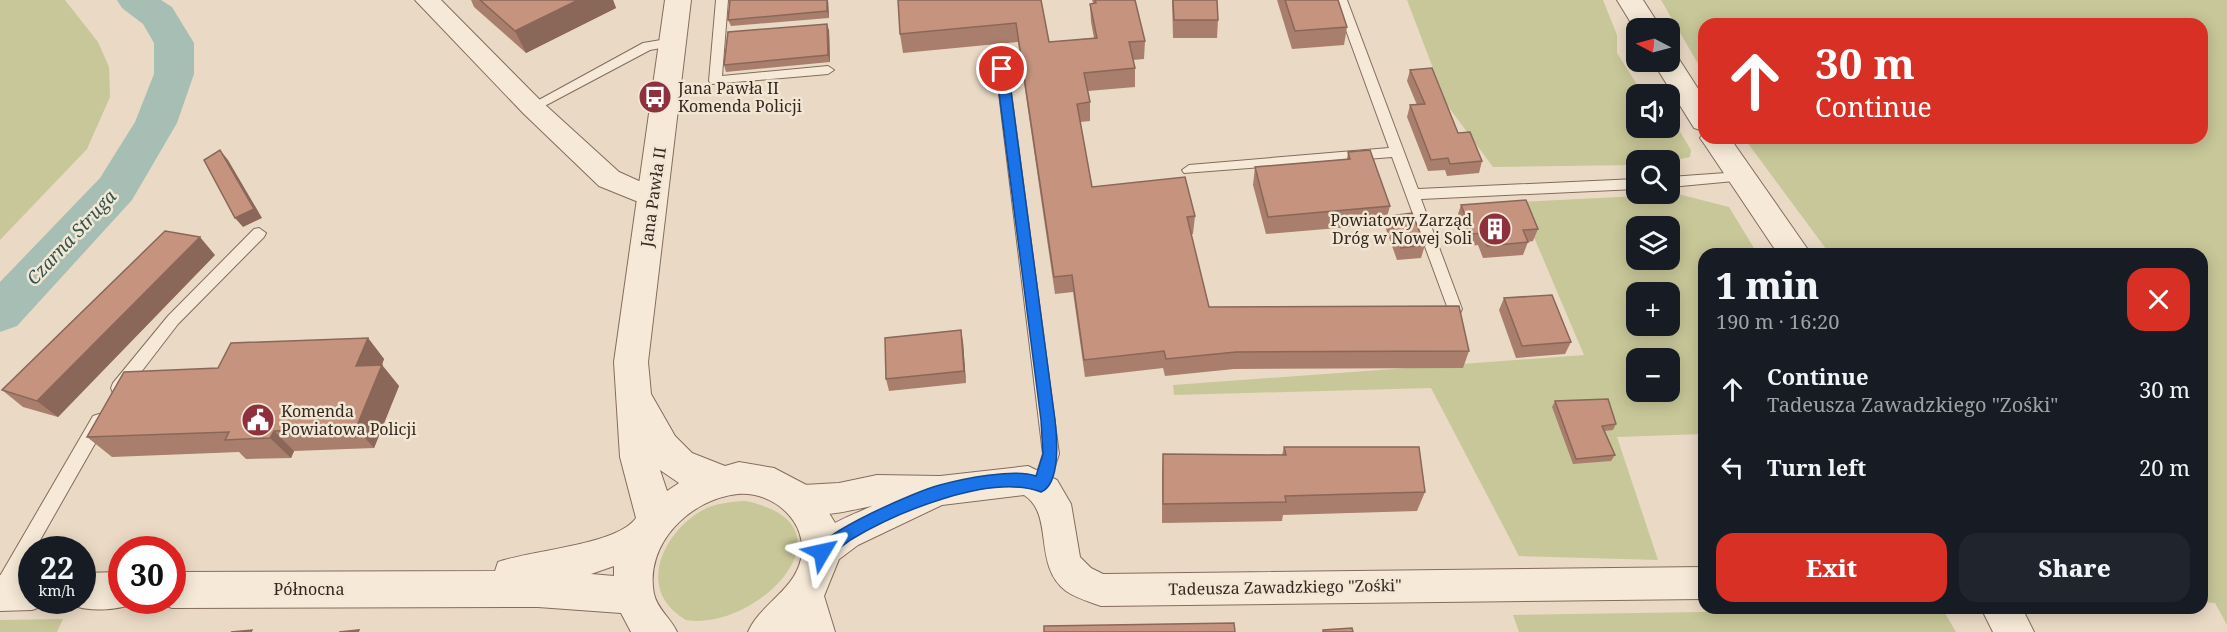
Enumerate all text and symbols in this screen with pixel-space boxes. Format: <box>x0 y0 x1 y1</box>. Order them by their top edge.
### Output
north arrow <box>1626 18 1680 72</box>
map controls <box>1626 18 1680 402</box>
text: 30 m <box>1815 34 1915 91</box>
icon: ahead <box>1716 42 1794 120</box>
pin <box>976 43 1027 94</box>
icon: arrive <box>985 52 1018 85</box>
place label: Jana Pawła II Komenda Policji <box>677 77 802 117</box>
bus stop icon: Jana Pawła II Komenda Policji <box>637 79 673 115</box>
button: sound <box>1626 84 1680 138</box>
text: Continue <box>1815 88 1932 125</box>
street label: Jana Pawła II <box>635 145 671 249</box>
button: search <box>1626 150 1680 204</box>
water label: Czarna Struga <box>21 184 122 290</box>
place label: Powiatowy Zarząd Dróg w Nowej Soli <box>1330 209 1472 249</box>
building icon: Powiatowy Zarząd Dróg w Nowej Soli <box>1477 211 1513 247</box>
button: layers <box>1626 216 1680 270</box>
text: 1 min <box>1716 261 1819 310</box>
button: close <box>2127 268 2190 331</box>
button: + <box>1626 282 1680 336</box>
text: 190 m · 16:20 <box>1716 308 1839 335</box>
button: − <box>1626 348 1680 402</box>
text: Continue <box>1767 361 1869 391</box>
icon: ahead <box>1716 373 1749 406</box>
text: 30 m <box>2139 374 2190 404</box>
text: Tadeusza Zawadzkiego "Zośki" <box>1767 391 2059 418</box>
place label: Komenda Powiatowa Policji <box>281 400 416 440</box>
public building icon: Komenda Powiatowa Policji <box>240 402 276 438</box>
icon: left <box>1716 451 1749 484</box>
text: Turn left <box>1767 452 1866 482</box>
text: 20 m <box>2139 452 2190 482</box>
position arrow <box>790 520 854 584</box>
button: Exit <box>1716 533 1947 602</box>
button: Share <box>1959 533 2190 602</box>
speed limit sign: 30 <box>108 536 186 614</box>
text: 22 <box>40 547 74 588</box>
street label: Tadeusza Zawadzkiego "Zośki" <box>1168 574 1402 600</box>
street label: Północna <box>274 578 344 600</box>
text: km/h <box>39 580 75 600</box>

